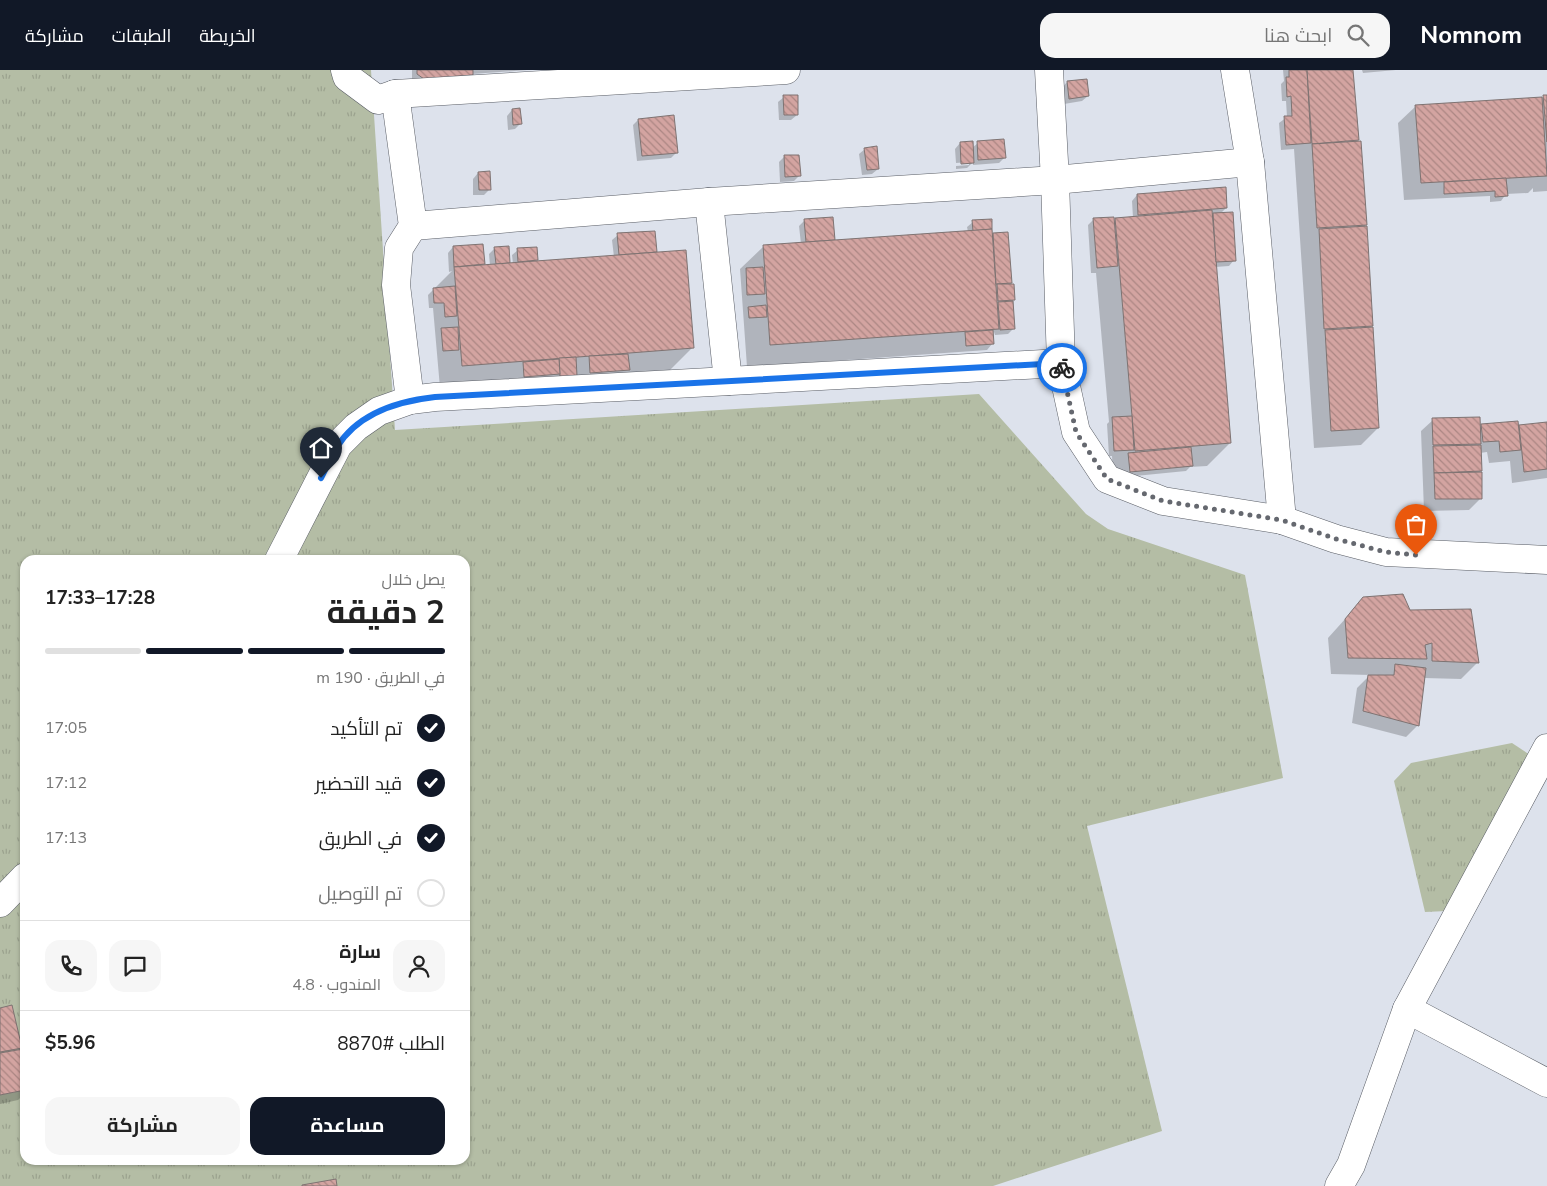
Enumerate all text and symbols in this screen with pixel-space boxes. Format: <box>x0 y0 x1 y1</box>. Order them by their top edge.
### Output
search box <box>1040 13 1390 58</box>
text: Nomnom <box>1420 19 1522 51</box>
icon: search <box>1344 21 1372 49</box>
text: ابحث هنا <box>1264 23 1332 49</box>
text: مشاركة <box>25 24 84 48</box>
text: الطبقات <box>112 24 171 48</box>
text: الخريطة <box>199 24 256 48</box>
courier <box>1037 343 1087 393</box>
icon: bike <box>1048 354 1076 382</box>
pin <box>300 427 342 478</box>
icon: home <box>307 434 335 462</box>
pin <box>1395 504 1437 555</box>
icon: bag <box>1402 511 1430 539</box>
text: يصل خلال <box>382 569 445 591</box>
text: 17:28–17:33 <box>45 585 155 611</box>
text: 2 دقيقة <box>327 591 445 634</box>
text: في الطريق · 190 m <box>316 667 445 689</box>
icon: check <box>417 714 445 742</box>
text: تم التأكيد <box>330 716 402 742</box>
text: 17:05 <box>45 717 87 739</box>
icon: check <box>417 769 445 797</box>
text: قيد التحضير <box>315 771 402 797</box>
text: 17:12 <box>45 772 87 794</box>
icon: check <box>417 824 445 852</box>
text: في الطريق <box>319 826 402 852</box>
text: 17:13 <box>45 827 87 849</box>
text: تم التوصيل <box>318 881 402 907</box>
text: سارة <box>339 939 381 965</box>
button: phone <box>45 940 97 992</box>
button: chat <box>109 940 161 992</box>
button: person <box>393 940 445 992</box>
text: المندوب · 4.8 <box>292 974 381 996</box>
text: $5.96 <box>45 1030 95 1056</box>
text: الطلب #8870 <box>337 1031 445 1057</box>
button: مشاركة <box>45 1097 240 1155</box>
button: مساعدة <box>250 1097 445 1155</box>

